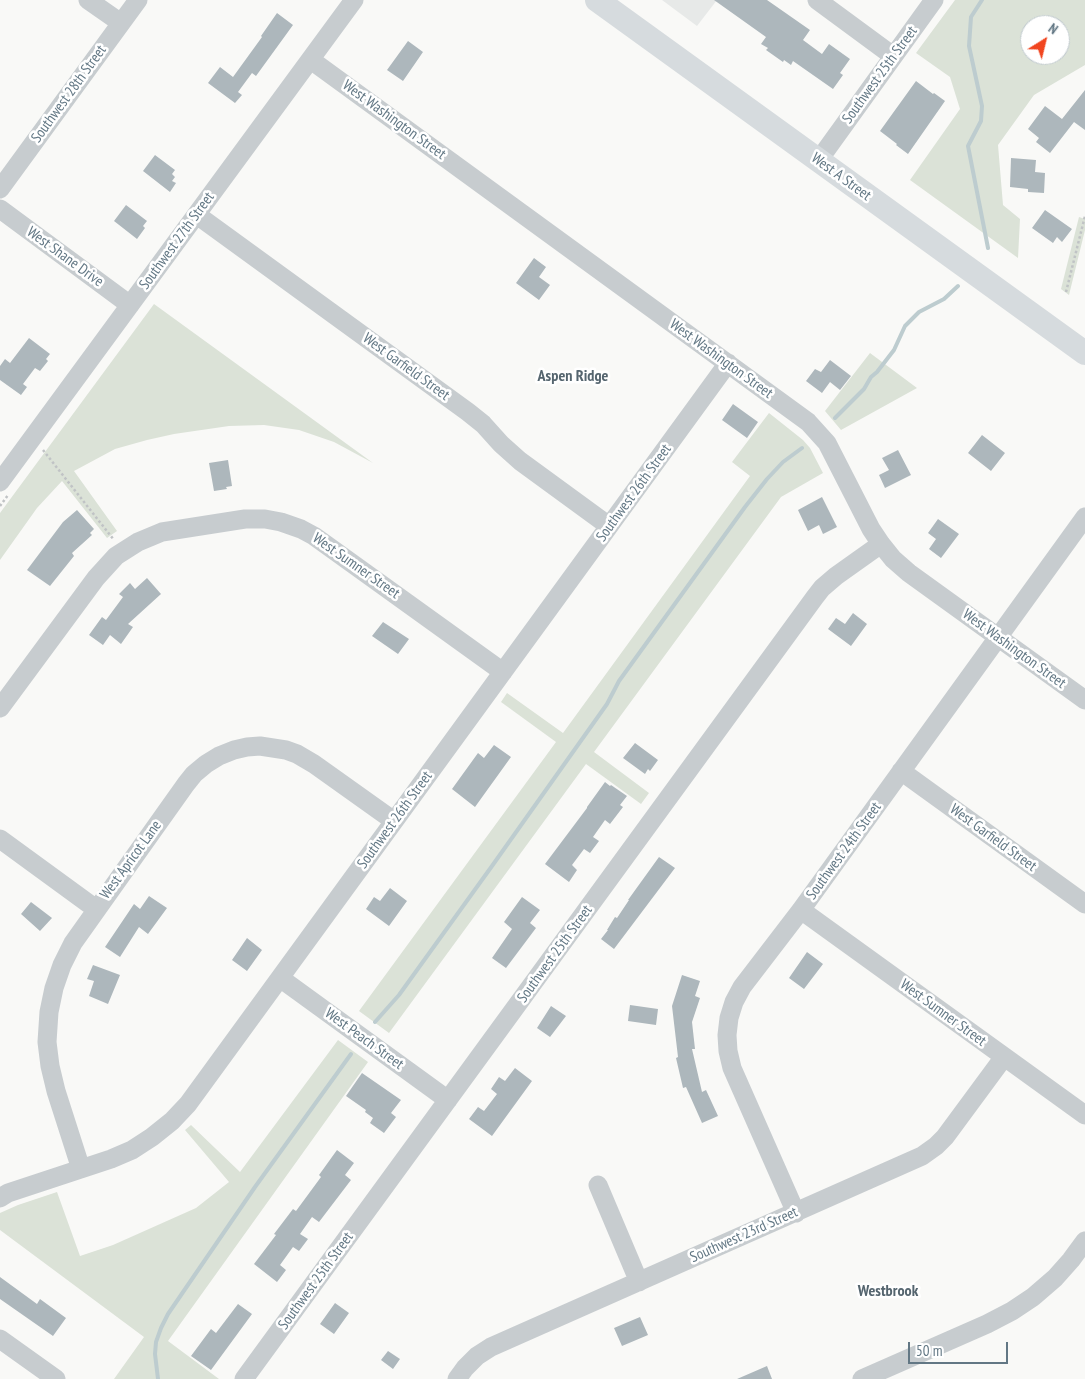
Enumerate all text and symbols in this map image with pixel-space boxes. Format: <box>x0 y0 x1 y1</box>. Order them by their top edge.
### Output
north arrow <box>1020 15 1070 65</box>
text: N <box>1045 19 1062 38</box>
street label: Southwest 25th Street <box>839 23 921 127</box>
street label: Southwest 28th Street <box>28 42 110 146</box>
street label: West Washington Street <box>339 77 449 163</box>
street label: West A Street <box>808 149 874 205</box>
street label: Southwest 27th Street <box>136 189 218 293</box>
street label: West Shane Drive <box>23 223 107 291</box>
street label: West Washington Street <box>666 316 776 402</box>
street label: West Garfield Street <box>359 330 453 404</box>
district label: Aspen Ridge <box>538 366 608 386</box>
street label: Southwest 26th Street <box>593 441 675 545</box>
street label: West Sumner Street <box>309 529 403 603</box>
street label: West Washington Street <box>959 606 1069 692</box>
street label: Southwest 26th Street <box>354 768 436 872</box>
street label: Southwest 24th Street <box>803 799 885 903</box>
street label: West Garfield Street <box>946 801 1040 875</box>
street label: West Apricot Lane <box>96 817 166 903</box>
street label: Southwest 25th Street <box>514 902 596 1006</box>
street label: West Sumner Street <box>896 976 990 1050</box>
street label: West Peach Street <box>321 1004 407 1074</box>
street label: Southwest 23rd Street <box>687 1203 801 1267</box>
street label: Southwest 25th Street <box>275 1229 357 1333</box>
district label: Westbrook <box>858 1281 918 1301</box>
scale bar <box>910 1332 1010 1364</box>
text: 50 m <box>916 1341 942 1360</box>

